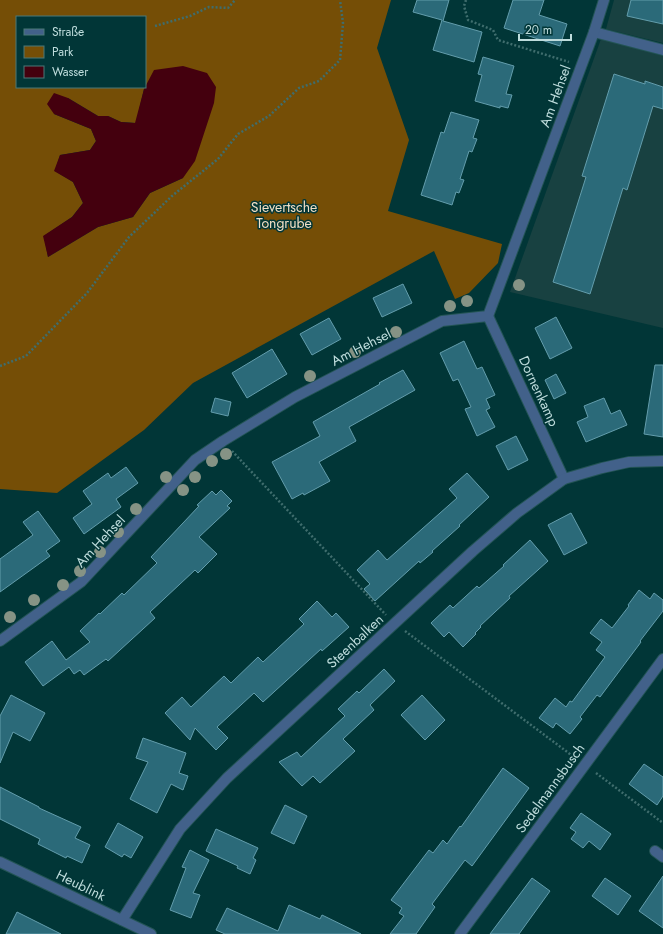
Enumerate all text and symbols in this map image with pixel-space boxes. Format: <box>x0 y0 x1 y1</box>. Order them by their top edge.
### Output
legend <box>16 16 146 88</box>
scale bar <box>519 16 571 42</box>
text: 20 m <box>525 21 552 39</box>
text: Straße <box>52 23 84 41</box>
text: Park <box>52 43 74 61</box>
street label: Am Hehsel <box>534 62 576 130</box>
text: Wasser <box>52 63 89 81</box>
park label: Sievertsche Tongrube <box>251 197 317 233</box>
street label: Am Hehsel <box>327 323 395 371</box>
street label: Dornenkamp <box>514 352 564 430</box>
street label: Am Hehsel <box>71 510 129 572</box>
street label: Steenbalken <box>322 609 388 673</box>
street label: Sedelmannsbusch <box>511 739 589 837</box>
street label: Heublink <box>53 864 110 906</box>

